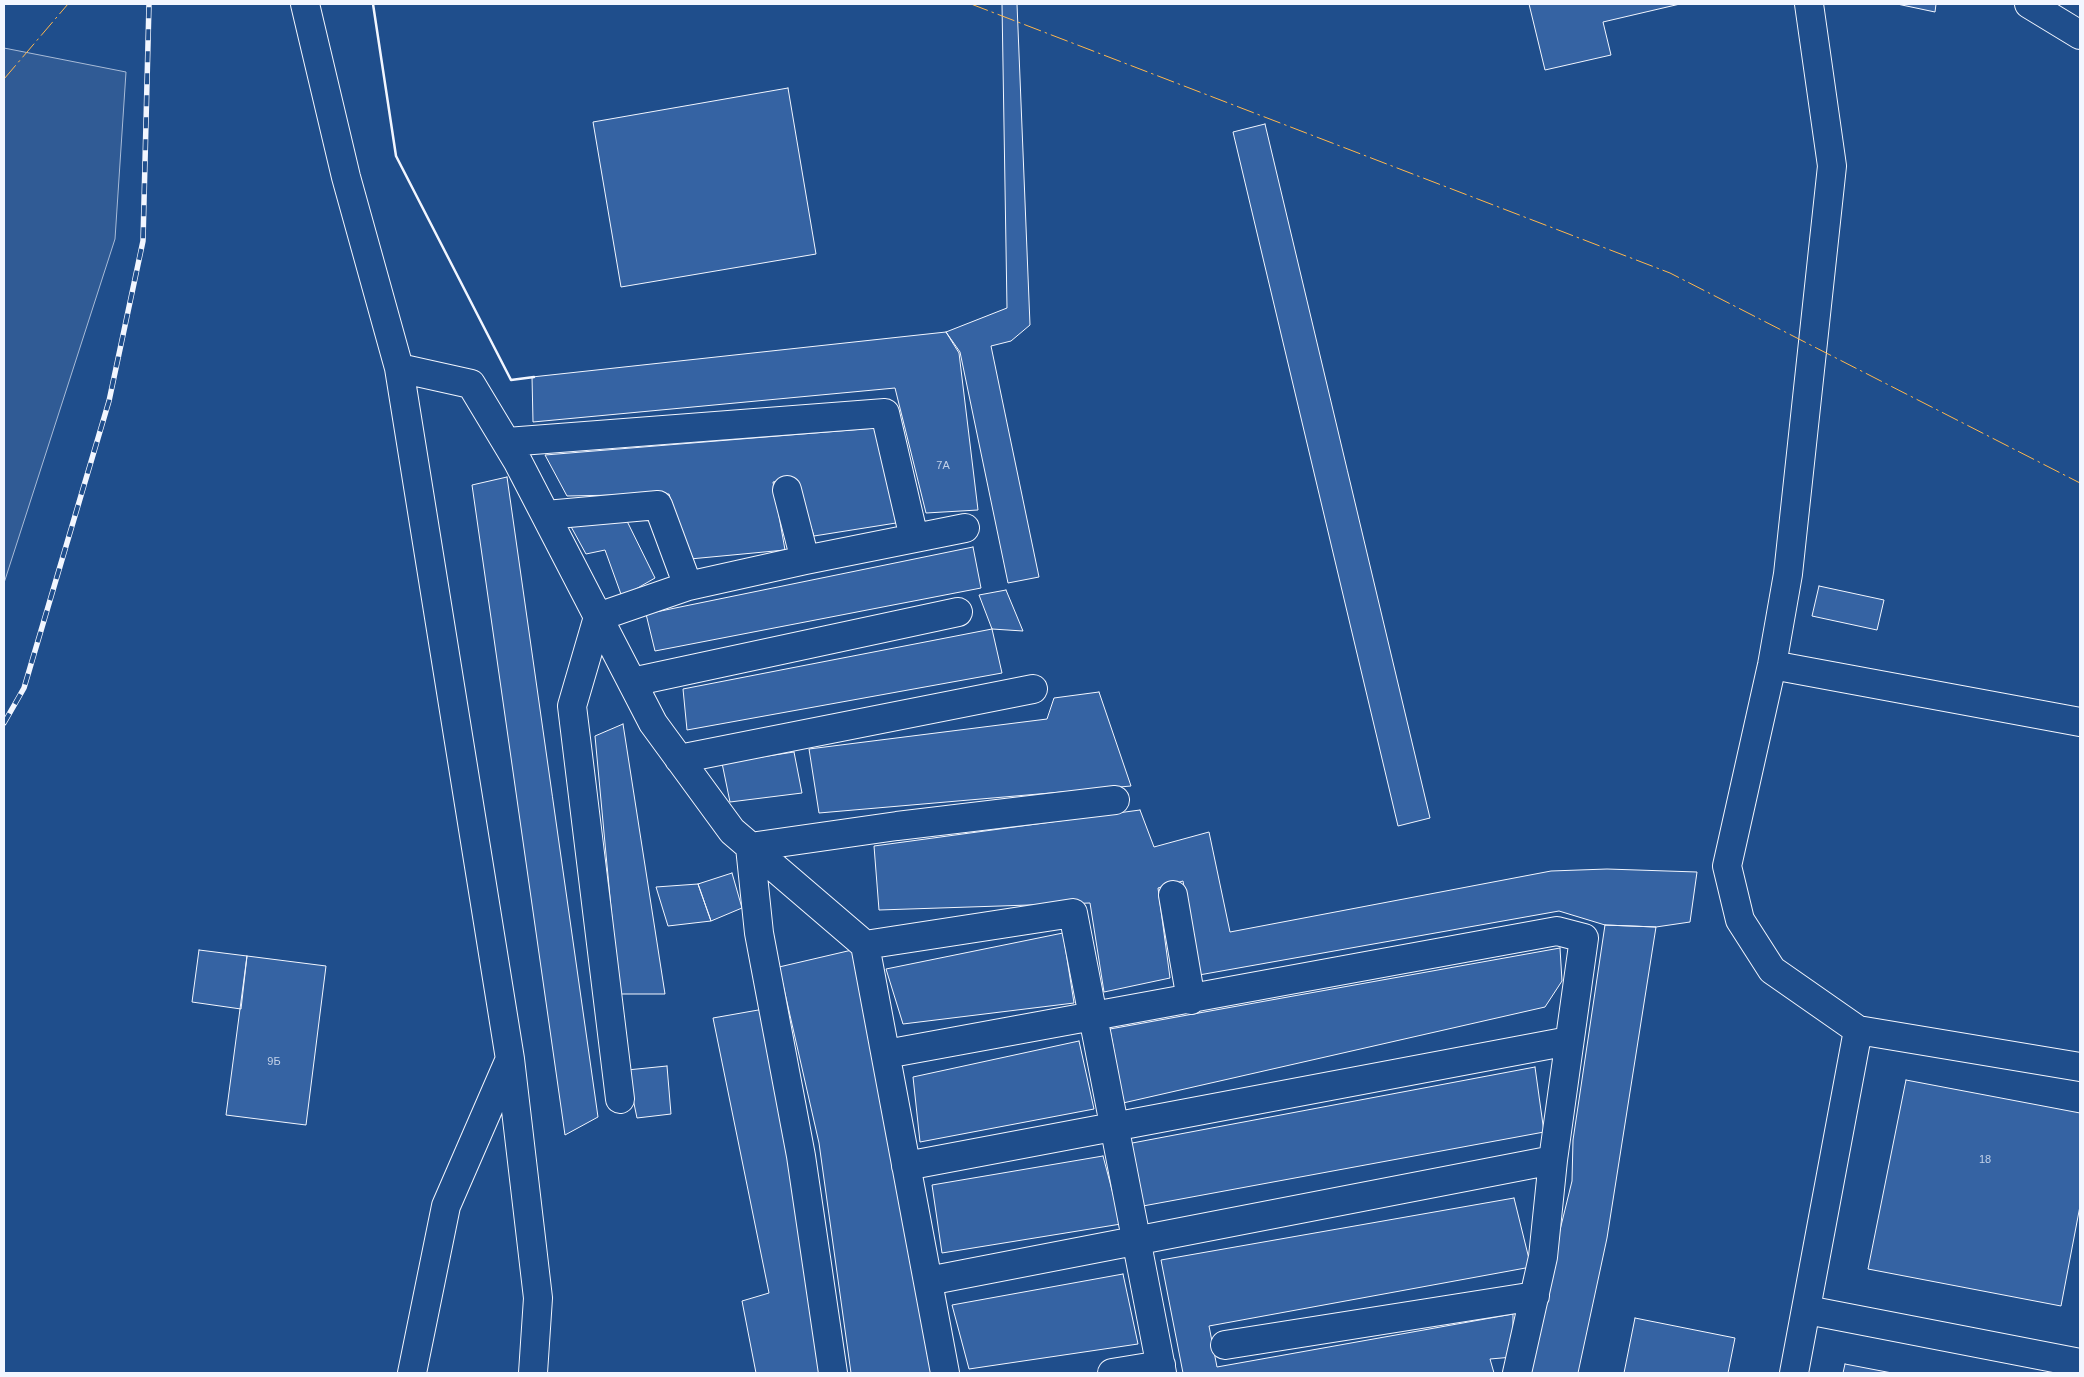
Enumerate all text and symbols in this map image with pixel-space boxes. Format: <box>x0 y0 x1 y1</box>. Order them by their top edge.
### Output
house number: 7А <box>936 459 950 473</box>
house number: 9Б <box>267 1055 281 1069</box>
house number: 18 <box>1979 1153 1991 1167</box>

